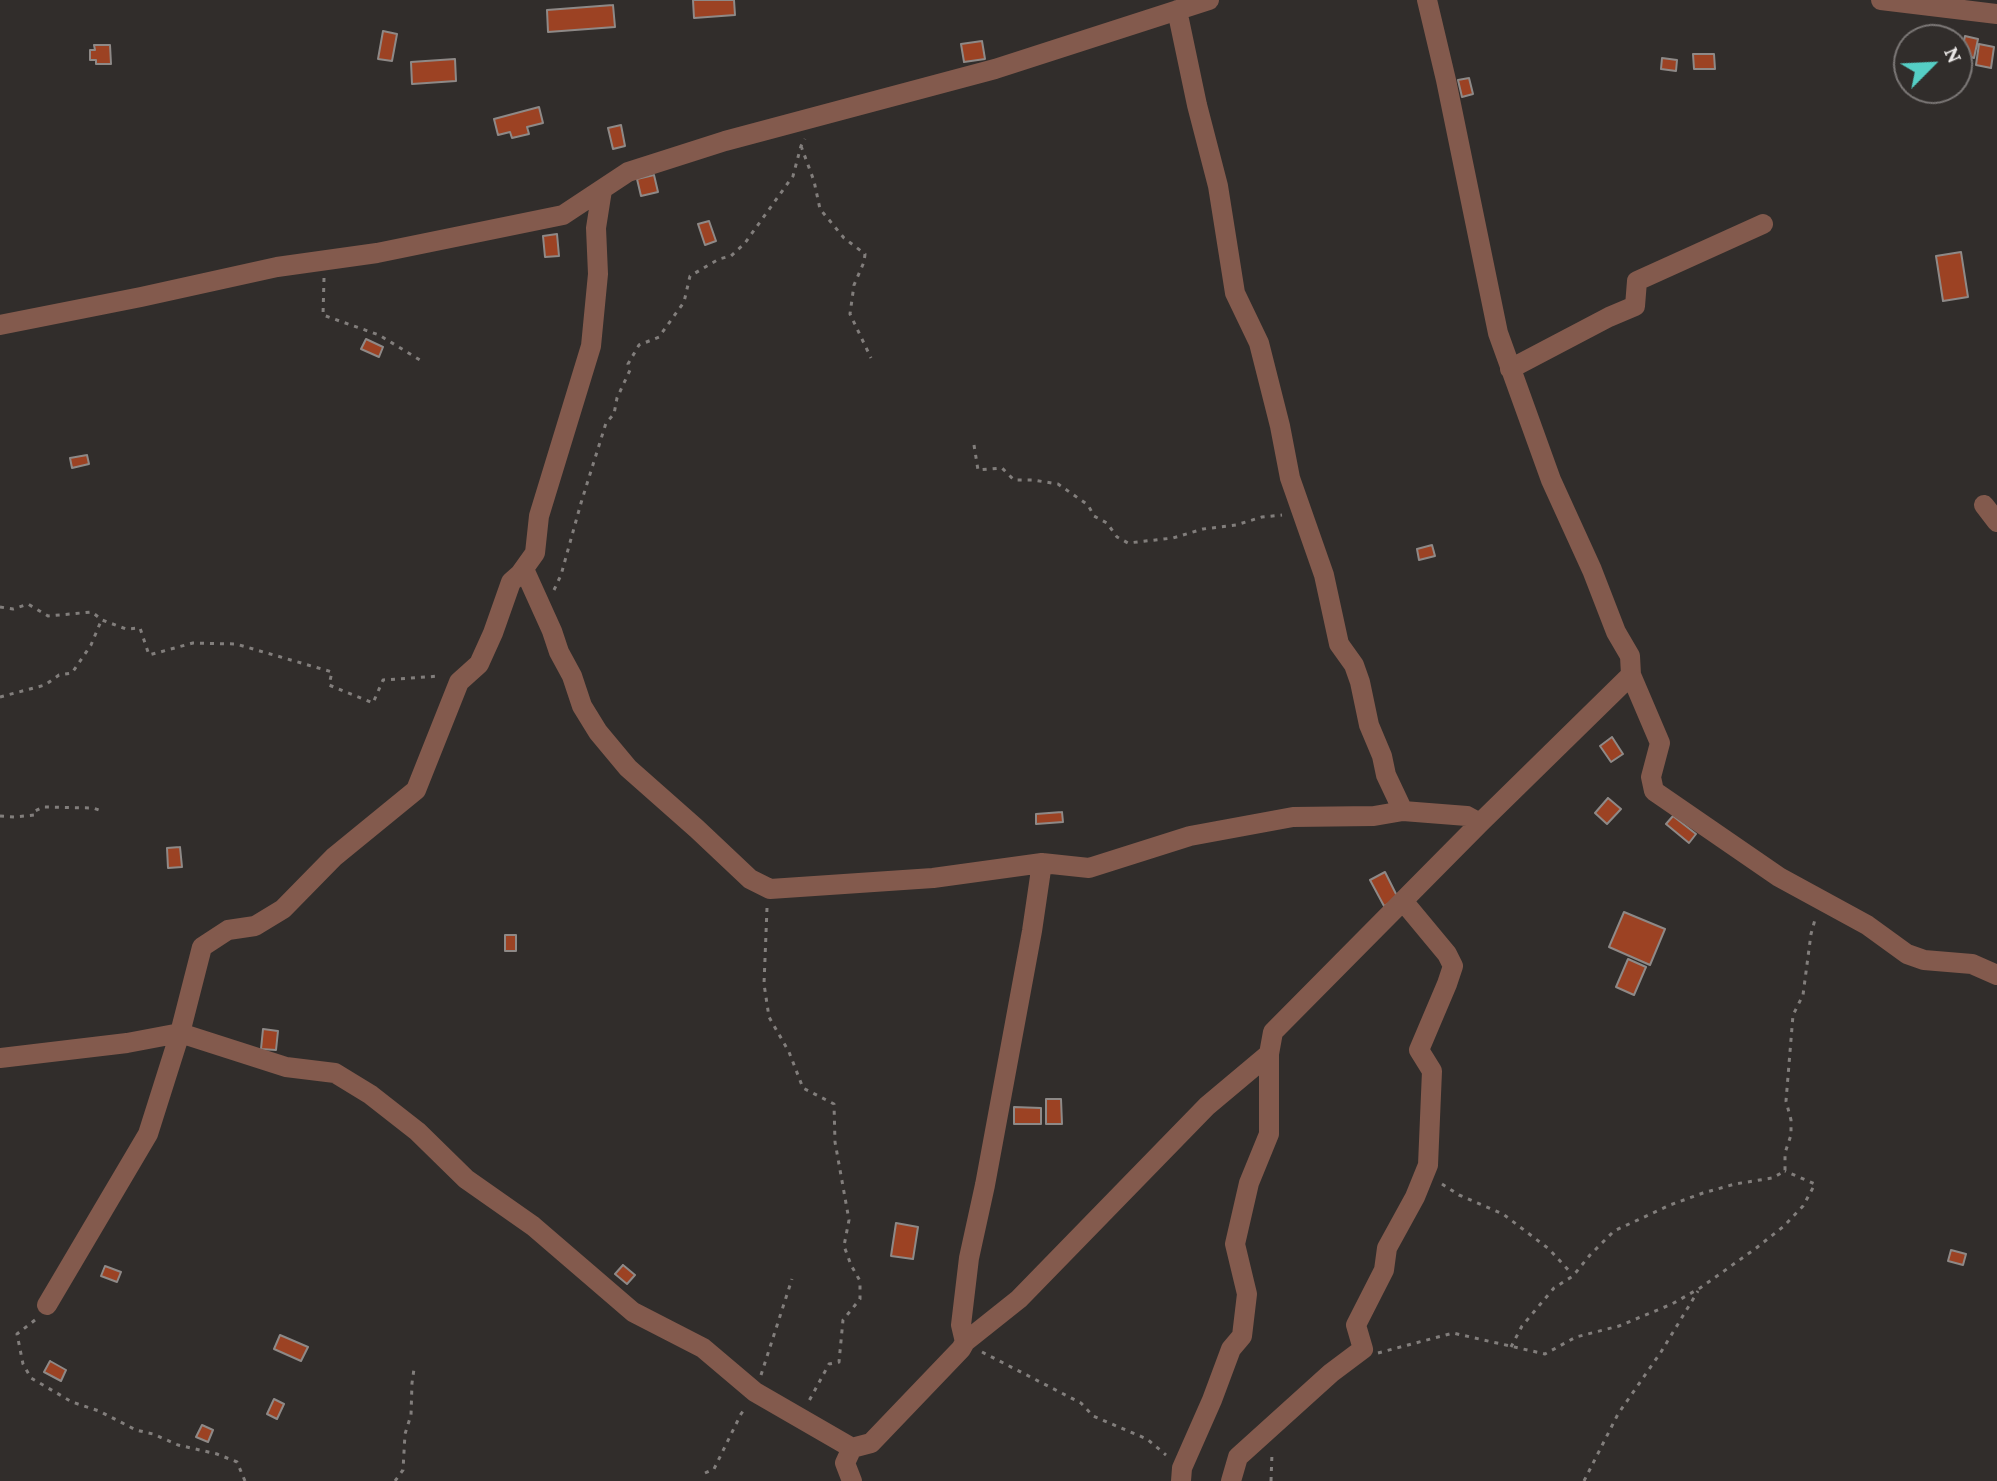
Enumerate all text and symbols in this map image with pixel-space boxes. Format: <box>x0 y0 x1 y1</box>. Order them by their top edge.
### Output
north arrow <box>1893 24 1973 104</box>
text: N <box>1939 43 1968 67</box>

